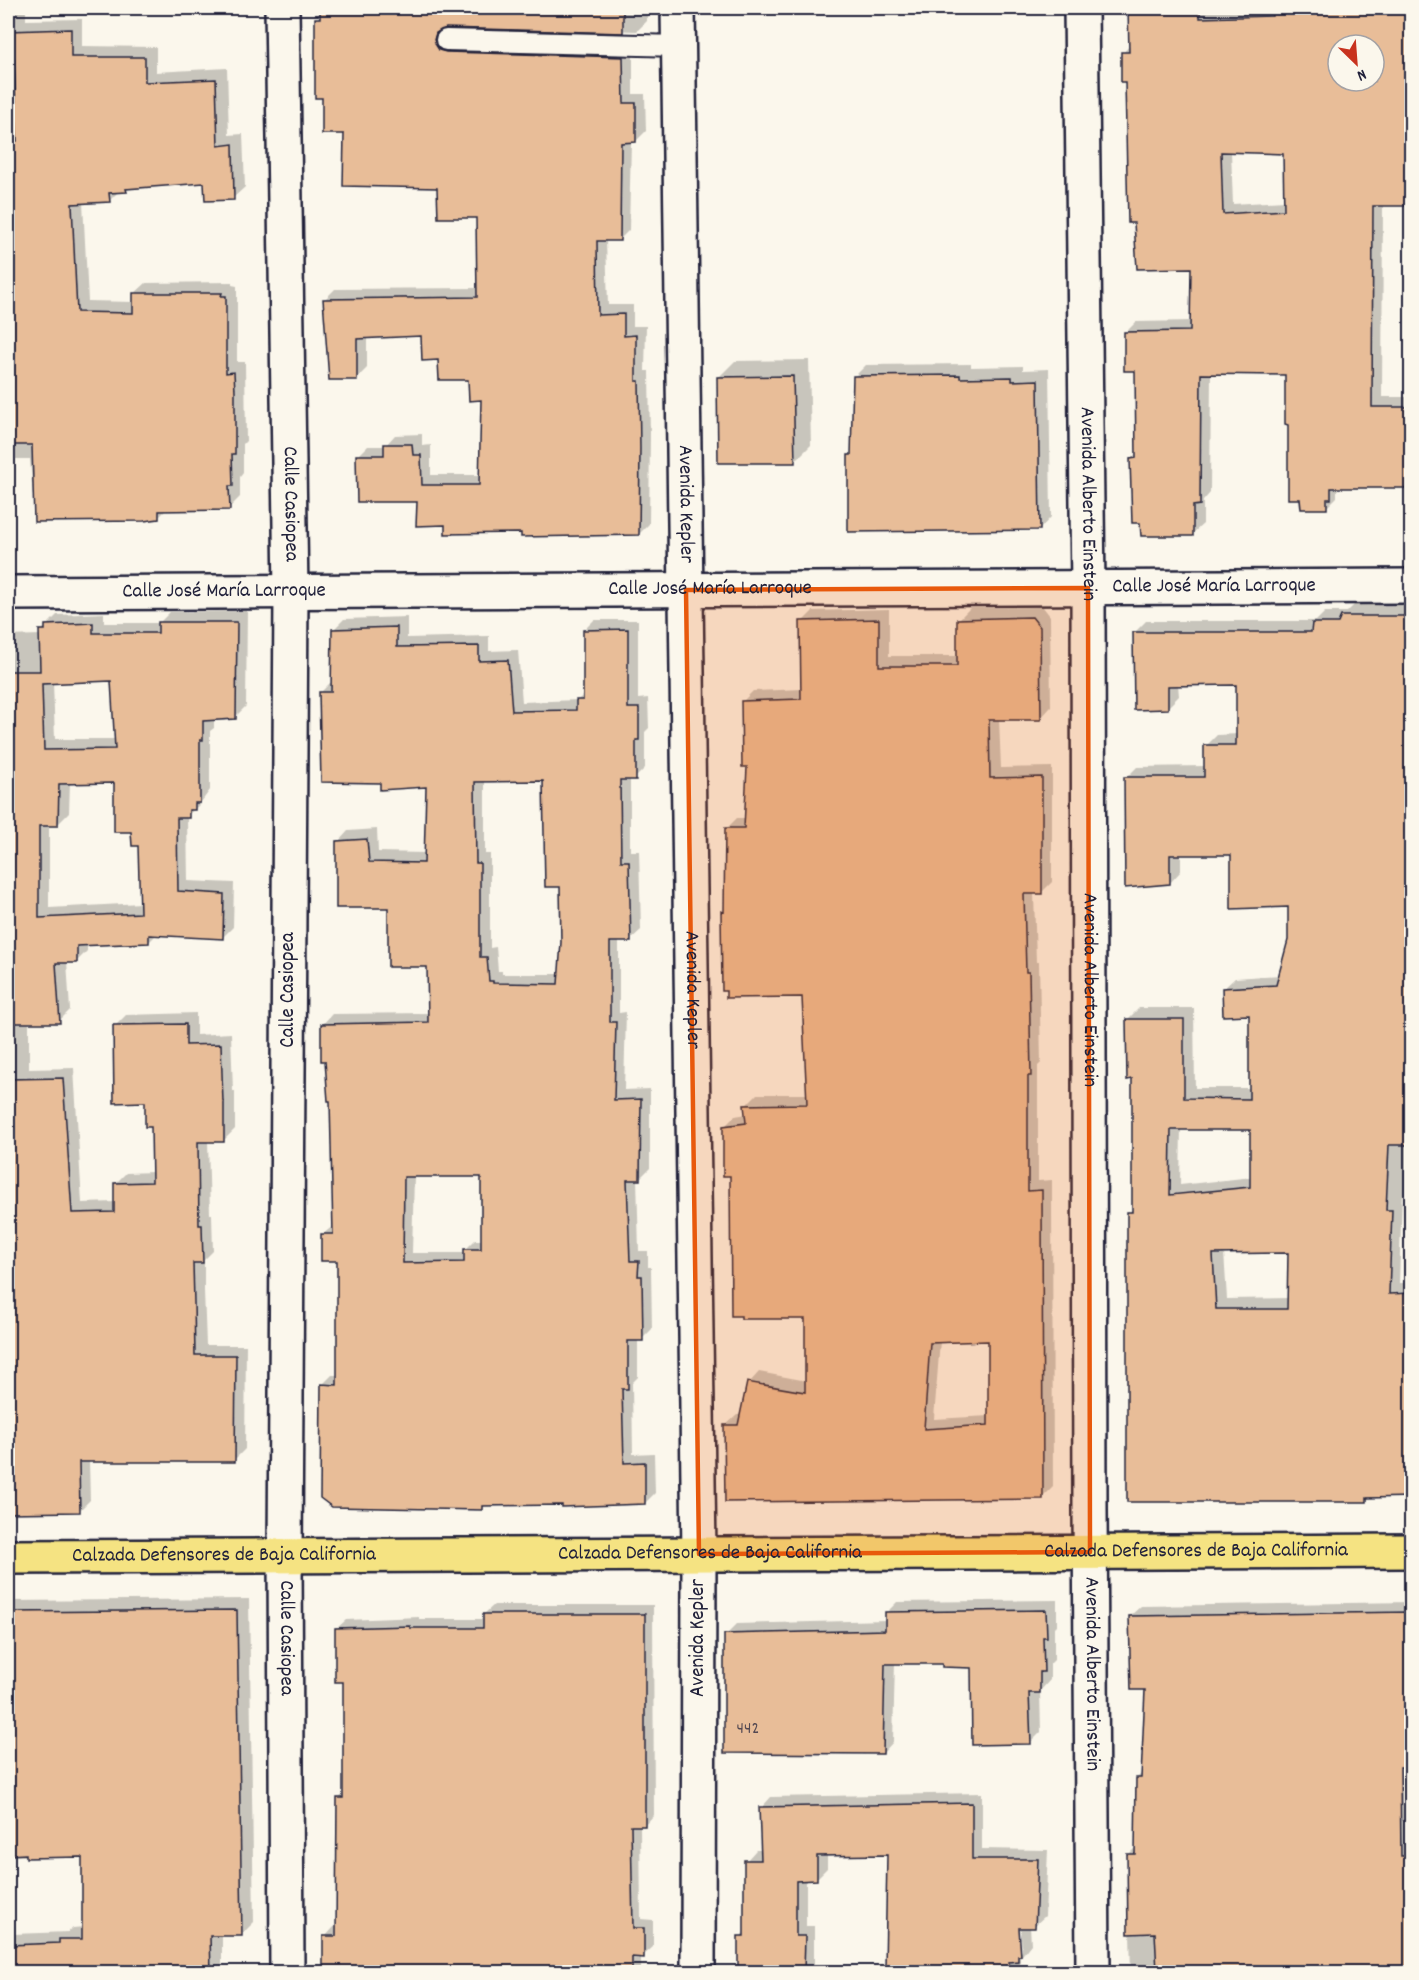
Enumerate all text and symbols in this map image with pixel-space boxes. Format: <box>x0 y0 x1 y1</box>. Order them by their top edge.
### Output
north arrow <box>1326 33 1386 93</box>
text: N <box>1353 62 1370 86</box>
street label: Avenida Alberto Einstein <box>1071 407 1103 601</box>
street label: Avenida Kepler <box>669 445 701 563</box>
street label: Calle Casiopea <box>274 446 306 563</box>
street label: Calle José María Larroque <box>1112 571 1316 602</box>
street label: Calle José María Larroque <box>608 574 812 605</box>
street label: Calle José María Larroque <box>122 576 326 607</box>
street label: Avenida Alberto Einstein <box>1074 893 1104 1087</box>
street label: Calle Casiopea <box>274 931 304 1048</box>
street label: Avenida Kepler <box>676 931 707 1049</box>
street label: Calzada Defensores de Baja California <box>1044 1536 1349 1568</box>
street label: Calzada Defensores de Baja California <box>558 1538 863 1570</box>
street label: Calzada Defensores de Baja California <box>72 1540 377 1572</box>
street label: Avenida Alberto Einstein <box>1075 1577 1107 1771</box>
street label: Avenida Kepler <box>684 1579 714 1697</box>
street label: Calle Casiopea <box>270 1580 301 1697</box>
house number: 442 <box>737 1717 759 1742</box>

